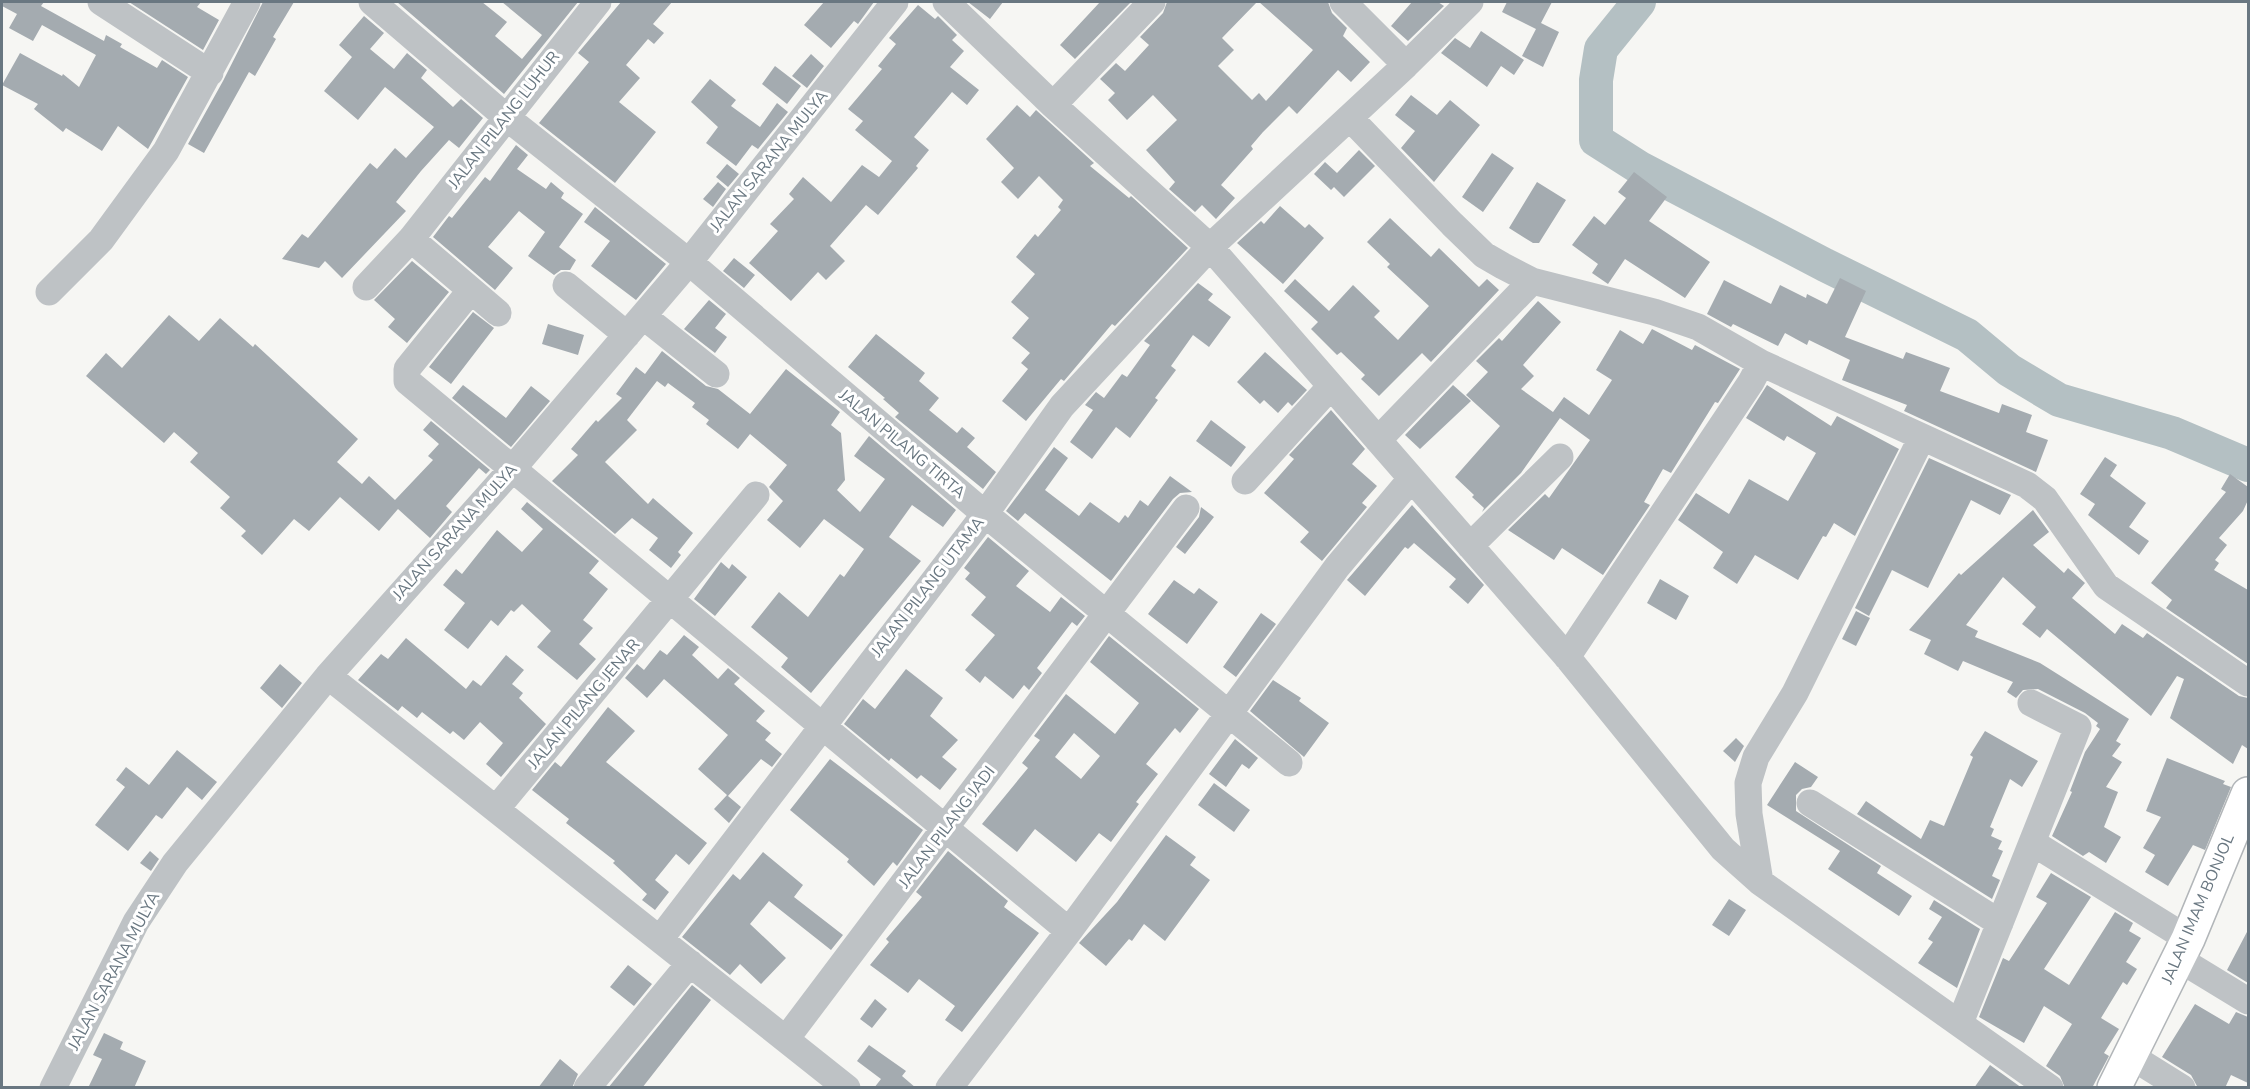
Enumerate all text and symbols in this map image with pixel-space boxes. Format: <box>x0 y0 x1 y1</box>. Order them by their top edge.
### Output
street label: JALAN PILANG LUHUR <box>443 46 565 194</box>
street label: JALAN SARANA MULYA <box>704 85 833 237</box>
street label: JALAN PILANG TIRTA <box>833 384 970 504</box>
street label: JALAN SARANA MULYA <box>387 459 522 606</box>
street label: JALAN PILANG UTAMA <box>866 512 990 662</box>
street label: JALAN PILANG JENAR <box>522 634 645 774</box>
street label: JALAN PILANG JADI <box>893 761 1000 893</box>
street label: JALAN IMAM BONJOL <box>2156 830 2240 988</box>
street label: JALAN SARANA MULYA <box>62 888 165 1055</box>

